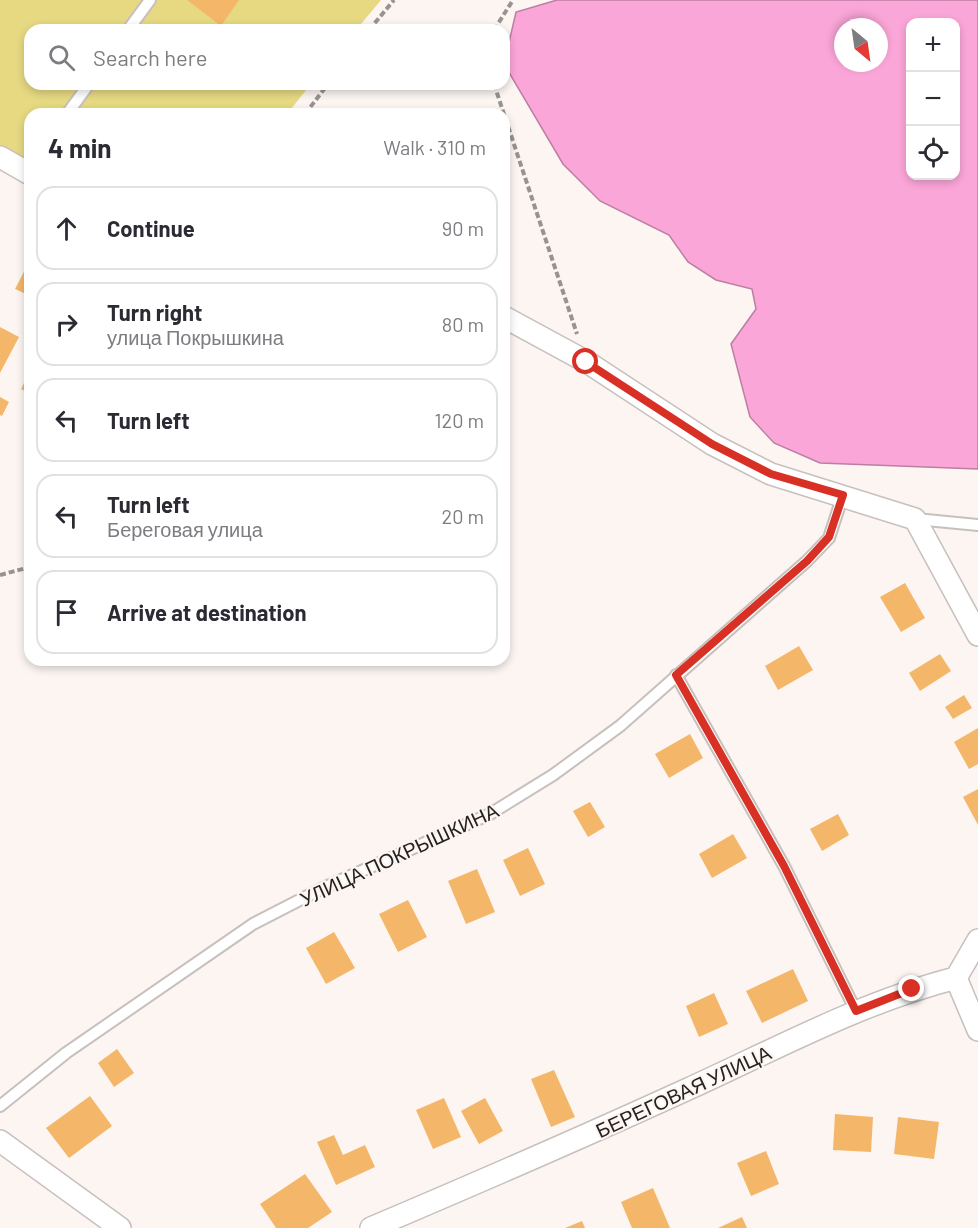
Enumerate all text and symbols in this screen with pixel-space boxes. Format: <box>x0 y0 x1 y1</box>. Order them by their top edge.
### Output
north arrow <box>834 18 888 72</box>
map controls <box>906 18 960 180</box>
button: + <box>906 18 960 72</box>
search box <box>24 24 510 90</box>
icon: search <box>45 41 78 74</box>
text: Search here <box>93 44 207 70</box>
button: − <box>906 72 960 126</box>
button: locate <box>906 126 960 180</box>
text: 4 min <box>48 132 112 163</box>
text: Walk · 310 m <box>383 135 486 159</box>
icon: ahead <box>50 212 83 245</box>
text: Continue <box>107 215 195 241</box>
text: 90 m <box>442 216 484 240</box>
text: Turn right <box>107 299 202 325</box>
icon: right <box>50 308 83 341</box>
text: 80 m <box>442 312 484 336</box>
text: улица Покрышкина <box>107 325 284 349</box>
route start <box>572 348 598 374</box>
icon: left <box>50 404 83 437</box>
text: Turn left <box>107 407 190 433</box>
text: 120 m <box>434 408 484 432</box>
text: Turn left <box>107 491 190 517</box>
icon: left <box>50 500 83 533</box>
text: 20 m <box>441 504 484 528</box>
text: Береговая улица <box>107 517 263 541</box>
icon: arrive <box>50 596 83 629</box>
text: Arrive at destination <box>107 599 306 625</box>
street label: УЛИЦА ПОКРЫШКИНА <box>296 797 503 911</box>
route end <box>898 975 924 1001</box>
street label: БЕРЕГОВАЯ УЛИЦА <box>592 1040 775 1142</box>

